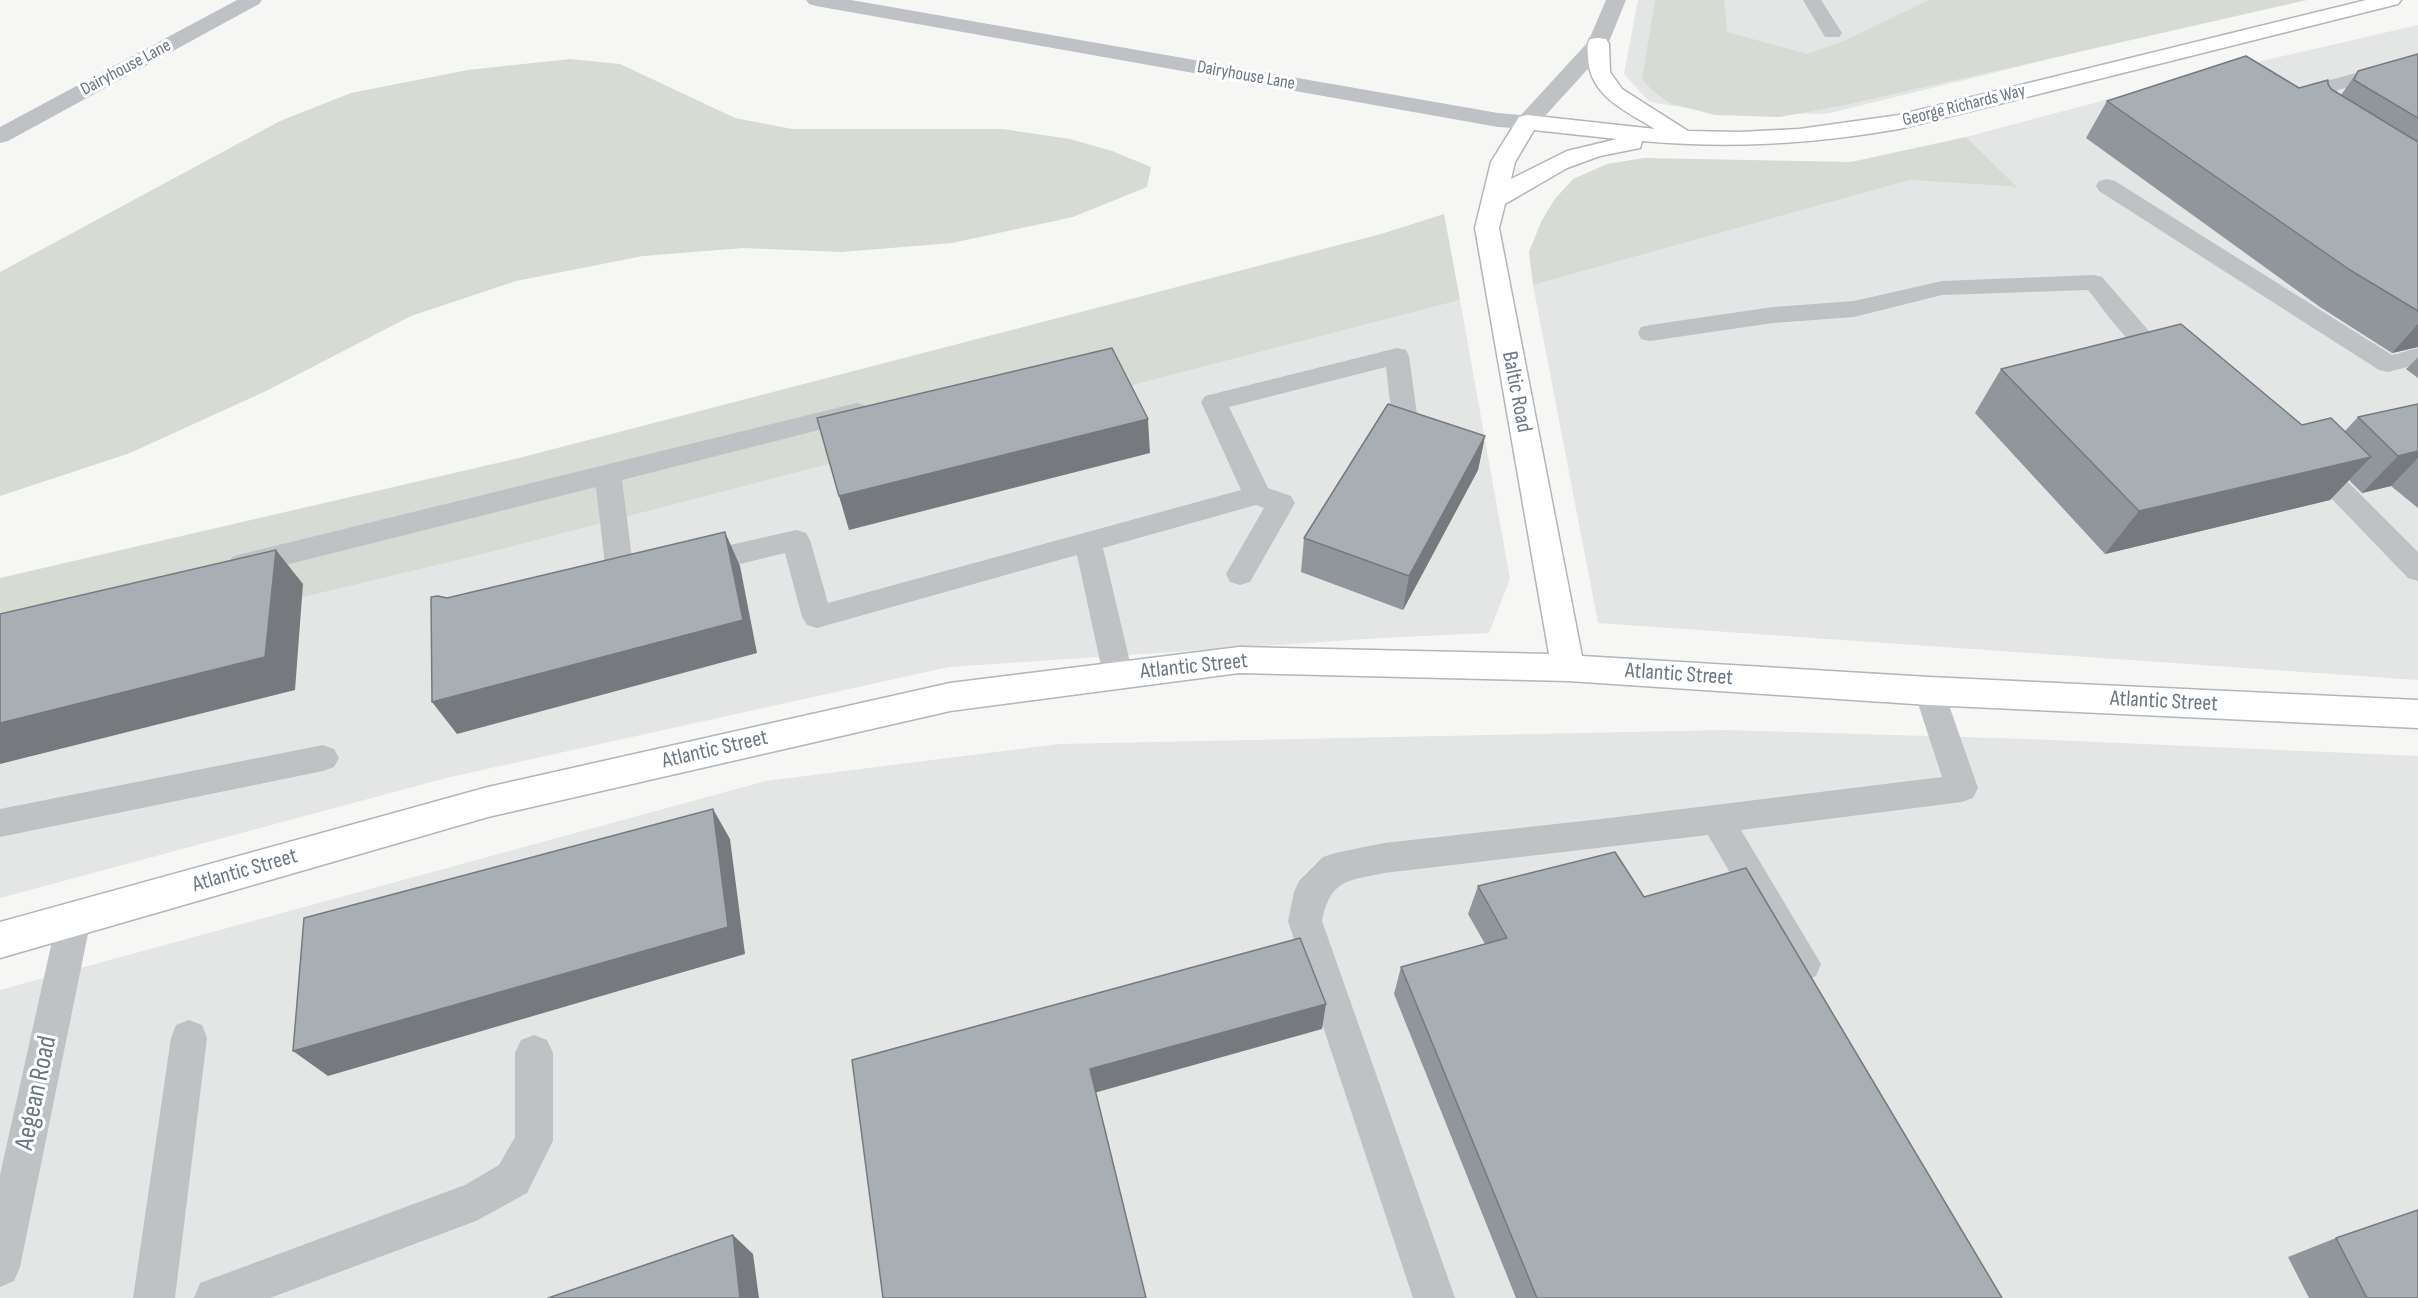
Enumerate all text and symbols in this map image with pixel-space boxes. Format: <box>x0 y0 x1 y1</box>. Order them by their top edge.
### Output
street label: Dairyhouse Lane <box>77 35 175 101</box>
street label: Dairyhouse Lane <box>1195 57 1297 95</box>
street label: George Richards Way <box>1900 80 2028 132</box>
street label: Baltic Road <box>1495 349 1537 435</box>
street label: Atlantic Street <box>1139 648 1249 686</box>
street label: Atlantic Street <box>1624 658 1734 692</box>
street label: Atlantic Street <box>2109 686 2219 718</box>
street label: Atlantic Street <box>660 725 770 775</box>
street label: Atlantic Street <box>190 843 300 899</box>
street label: Aegean Road <box>9 1033 65 1153</box>

